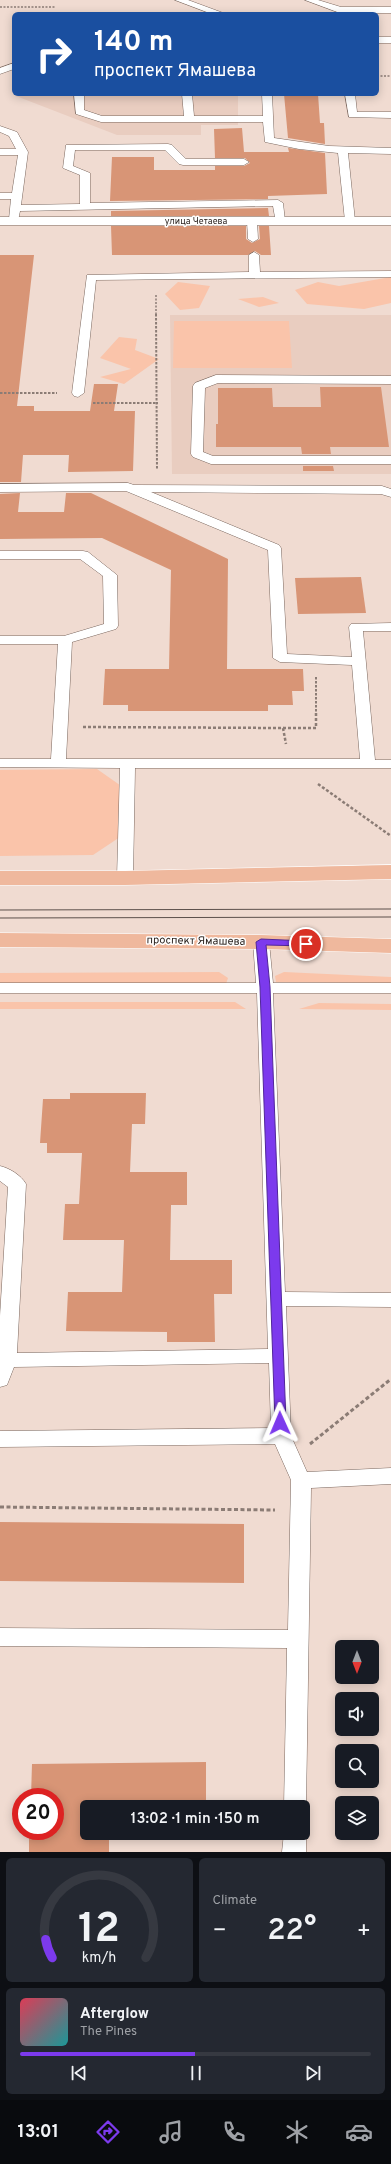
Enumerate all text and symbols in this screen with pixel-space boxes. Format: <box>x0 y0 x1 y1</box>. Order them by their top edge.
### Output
text: 140 m <box>94 25 173 61</box>
icon: right <box>28 28 80 80</box>
text: проспект Ямашева <box>94 60 256 83</box>
street label: улица Четаева <box>165 216 228 227</box>
pin <box>289 927 323 961</box>
street label: проспект Ямашева <box>146 933 246 949</box>
icon: arrive <box>295 933 317 955</box>
position arrow <box>259 1402 301 1444</box>
north arrow <box>335 1640 379 1684</box>
map controls <box>335 1640 379 1840</box>
button: sound <box>335 1692 379 1736</box>
button: search <box>335 1744 379 1788</box>
speed limit sign: 20 <box>12 1788 64 1840</box>
button: layers <box>335 1796 379 1840</box>
text: 13:02 · 1 min · 150 m <box>131 1810 259 1829</box>
text: Climate <box>213 1893 257 1909</box>
text: 12 <box>78 1904 120 1957</box>
text: 22° <box>267 1913 316 1950</box>
text: − <box>213 1918 227 1945</box>
text: + <box>357 1918 371 1945</box>
text: km/h <box>82 1949 117 1967</box>
text: Afterglow <box>80 2005 149 2024</box>
text: The Pines <box>80 2024 137 2040</box>
icon: previous <box>68 2062 90 2084</box>
icon: pause <box>185 2062 207 2084</box>
icon: next <box>302 2062 324 2084</box>
icon: directions <box>94 2118 122 2146</box>
icon: music <box>157 2118 185 2146</box>
icon: phone <box>220 2118 248 2146</box>
icon: climate <box>283 2118 311 2146</box>
icon: car <box>345 2118 373 2146</box>
text: 13:01 <box>17 2121 59 2144</box>

